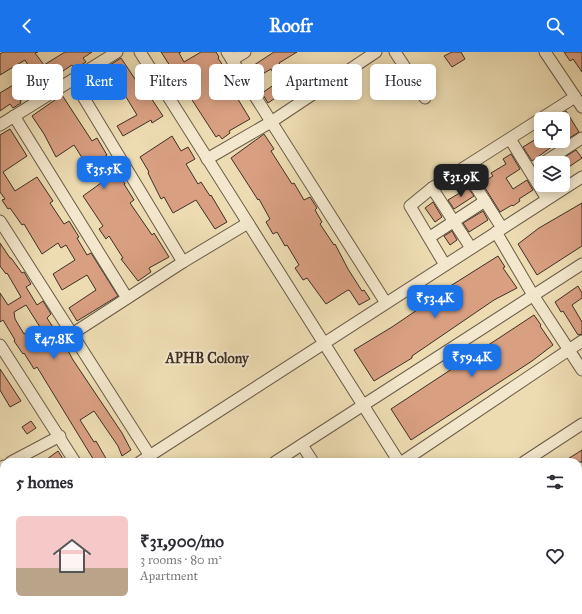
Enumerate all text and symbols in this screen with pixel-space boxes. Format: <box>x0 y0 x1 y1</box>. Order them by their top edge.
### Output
icon: back <box>16 15 38 37</box>
text: Roofr <box>269 15 313 37</box>
icon: search <box>544 15 566 37</box>
chip: Buy <box>12 64 63 100</box>
chip: Rent <box>71 64 127 100</box>
chip: Filters <box>135 64 201 100</box>
chip: New <box>209 64 264 100</box>
chip: Apartment <box>272 64 362 100</box>
chip: House <box>370 64 436 100</box>
map controls <box>534 112 570 192</box>
button: locate <box>534 112 570 148</box>
pin: ₹35.5K <box>71 156 137 190</box>
button: layers <box>534 156 570 192</box>
text: ₹35.5K <box>86 161 122 177</box>
pin: ₹31.9K <box>428 164 494 198</box>
text: ₹31.9K <box>443 169 479 185</box>
pin: ₹53.4K <box>402 285 468 319</box>
text: ₹53.4K <box>416 290 454 306</box>
pin: ₹47.8K <box>21 326 87 360</box>
text: ₹47.8K <box>34 331 74 347</box>
pin: ₹59.4K <box>439 344 505 378</box>
text: ₹59.4K <box>452 349 492 365</box>
district label: APHB Colony <box>164 350 250 368</box>
icon: filters <box>544 471 566 493</box>
text: 5 homes <box>16 472 73 493</box>
text: ₹31,900/mo <box>140 531 224 552</box>
icon: home <box>48 532 96 580</box>
icon: heart <box>544 545 566 567</box>
text: 3 rooms · 80 m² <box>140 552 222 568</box>
text: Apartment <box>140 568 198 584</box>

